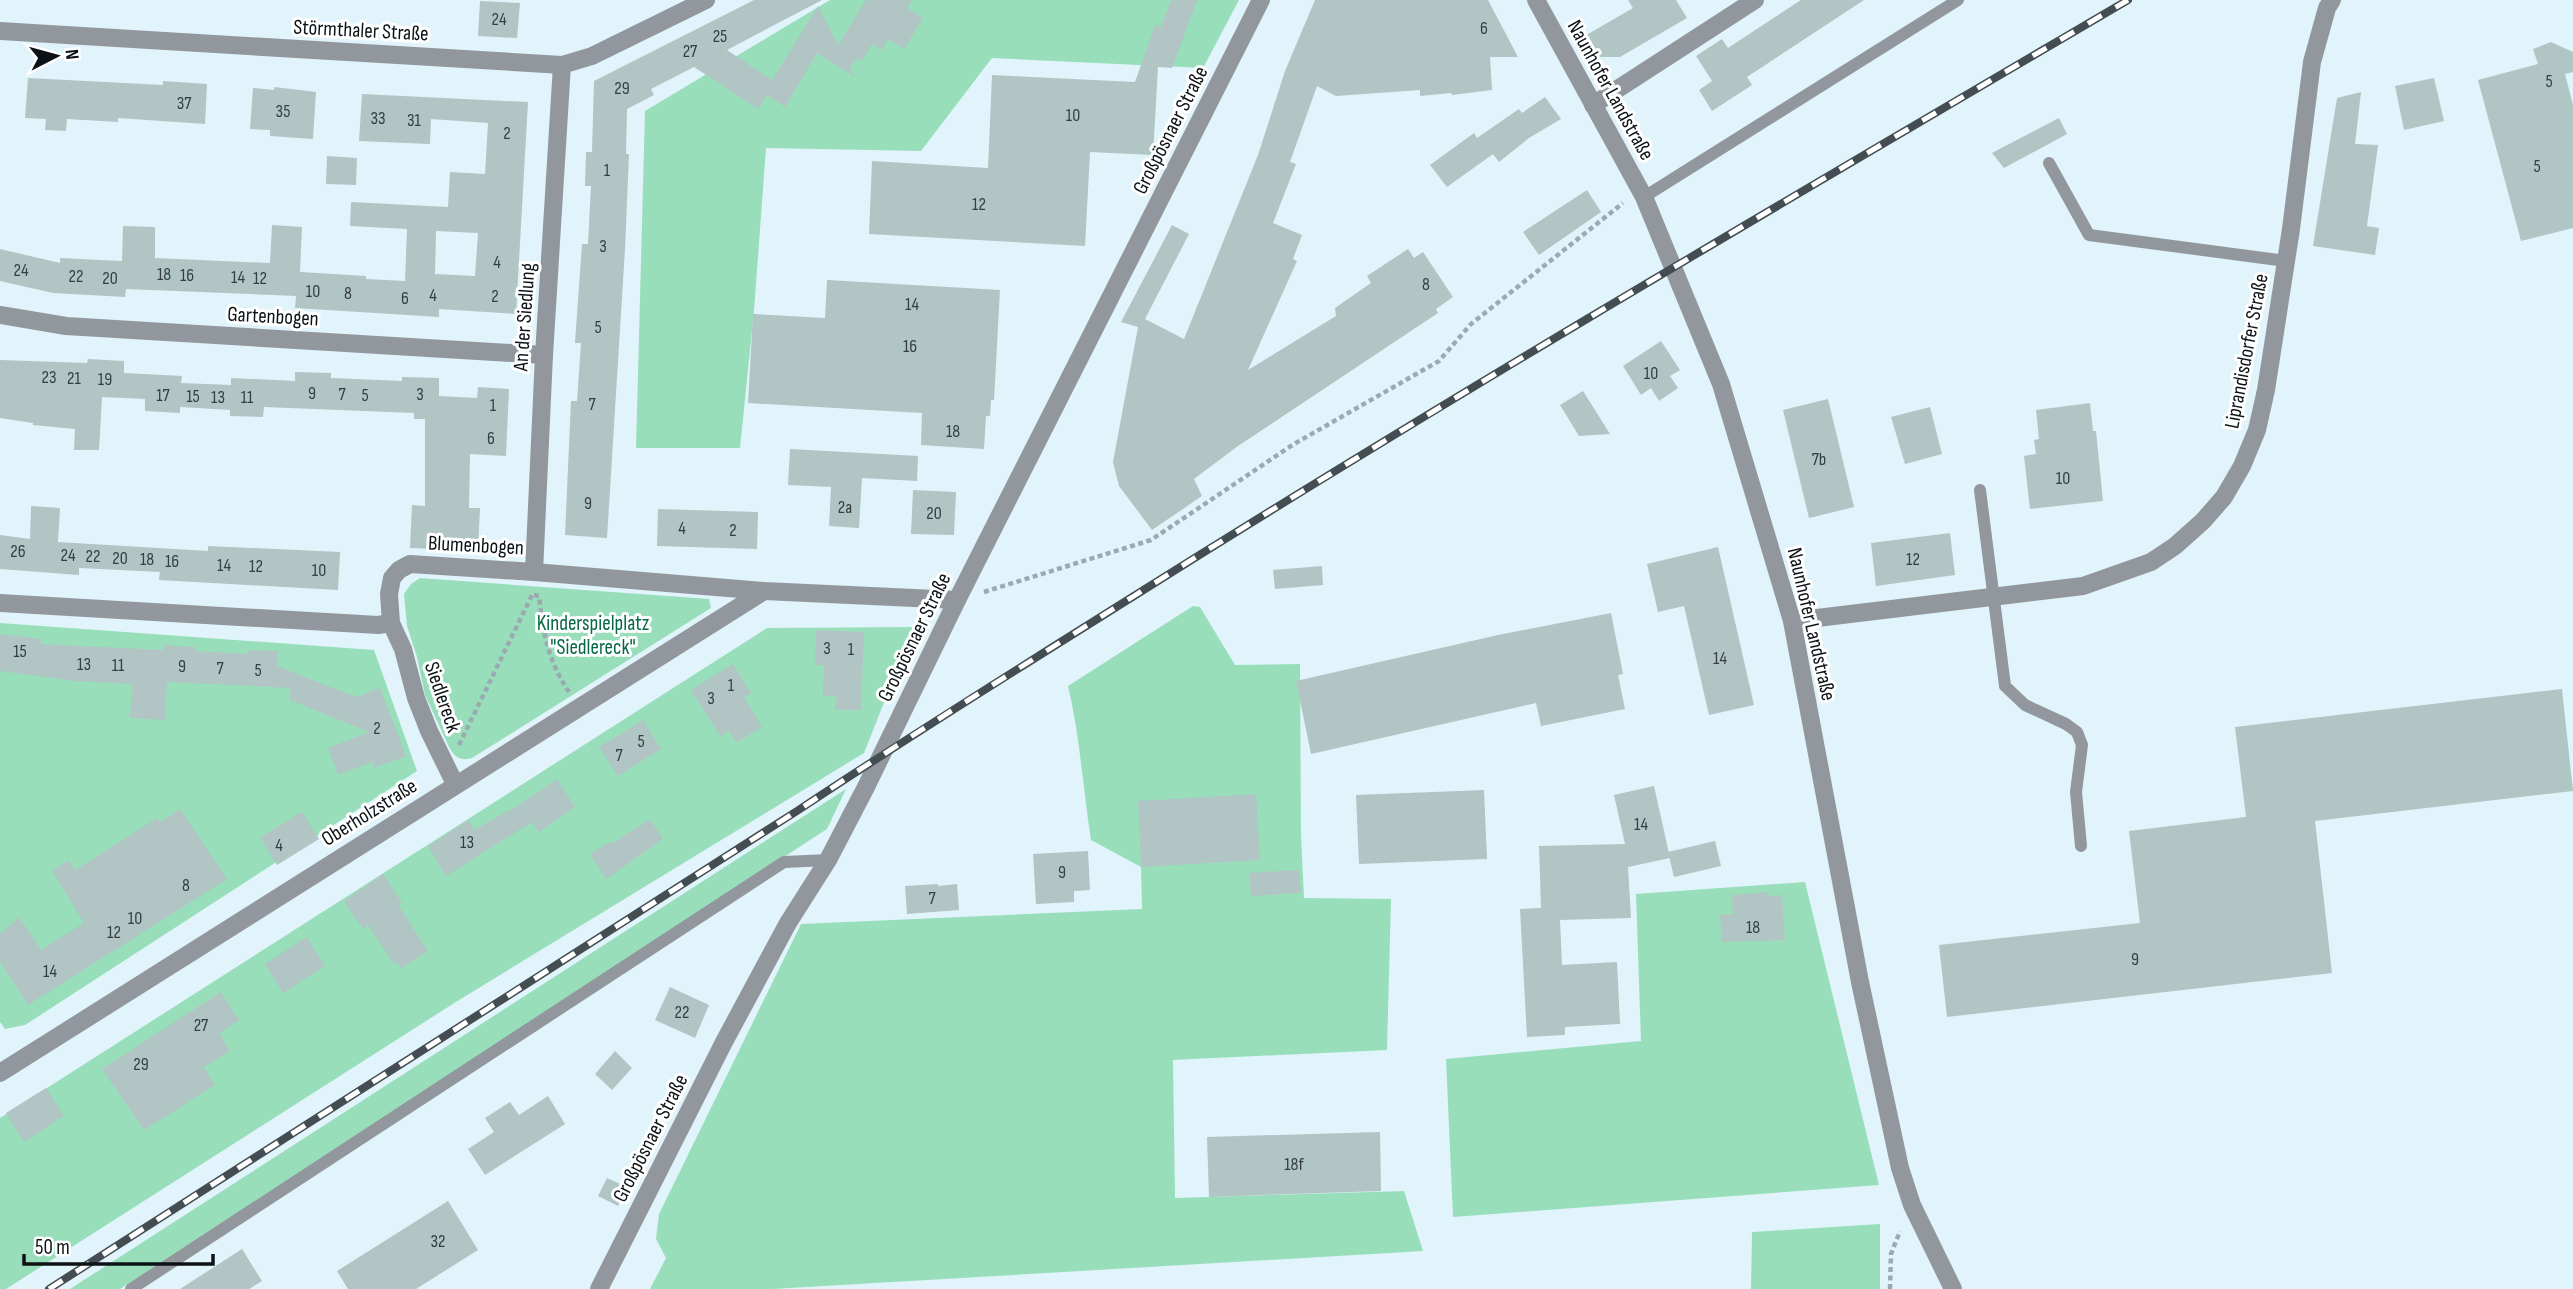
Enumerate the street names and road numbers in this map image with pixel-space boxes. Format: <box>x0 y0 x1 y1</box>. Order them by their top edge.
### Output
street label: Störmthaler Straße <box>293 14 429 47</box>
street label: Naunhofer Landstraße <box>1562 16 1659 165</box>
street label: Großpösnaer Straße <box>1128 62 1213 198</box>
street label: An der Siedlung <box>508 262 541 373</box>
street label: Liprandisdorfer Straße <box>2219 272 2274 431</box>
street label: Gartenbogen <box>227 302 319 331</box>
street label: Blumenbogen <box>427 531 525 560</box>
street label: Naunhofer Landstraße <box>1782 545 1841 703</box>
street label: Großpösnaer Straße <box>873 569 956 706</box>
street label: Siedlereck <box>419 659 466 736</box>
street label: Oberholzstraße <box>317 773 422 852</box>
street label: Großpösnaer Straße <box>608 1070 693 1206</box>

